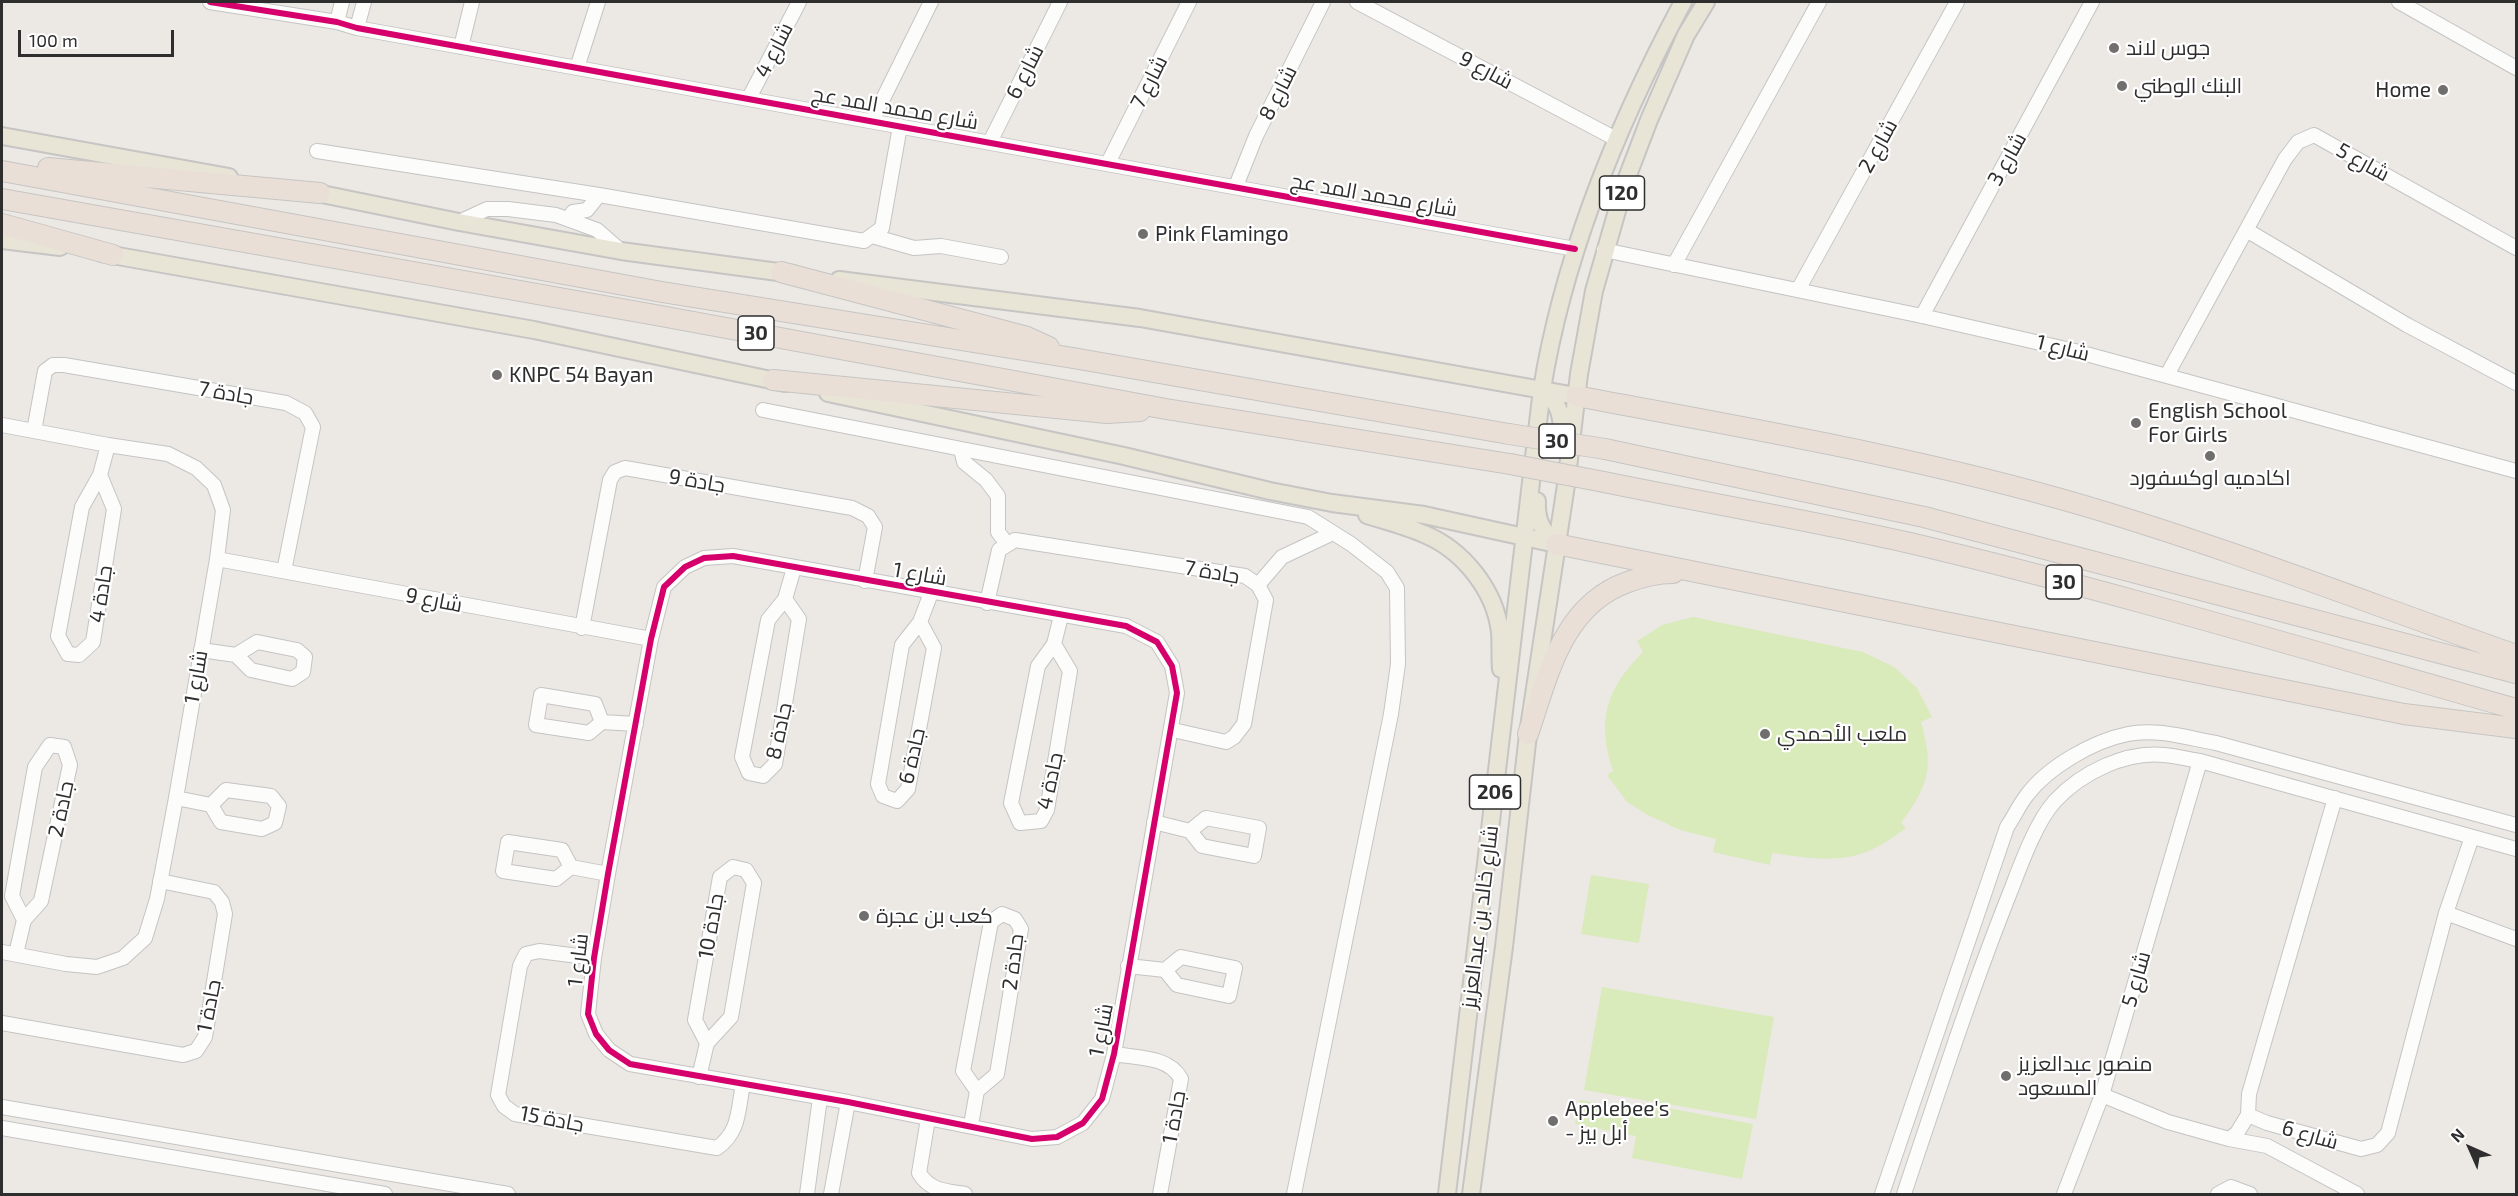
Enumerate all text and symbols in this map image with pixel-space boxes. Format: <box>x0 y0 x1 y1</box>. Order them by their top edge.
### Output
scale bar <box>21 18 177 56</box>
street label: شارع 4 <box>750 18 798 82</box>
text: 100 m <box>29 29 78 51</box>
place label: جوس لاند <box>2126 35 2210 61</box>
street label: شارع 6 <box>1001 41 1049 103</box>
marker: جوس لاند <box>2107 41 2121 55</box>
street label: شارع 9 <box>1455 45 1517 95</box>
street label: شارع 7 <box>1125 51 1173 113</box>
street label: شارع 8 <box>1254 61 1302 125</box>
place label: البنك الوطني <box>2134 73 2242 99</box>
place label: Home <box>2375 77 2431 103</box>
marker: البنك الوطني <box>2115 79 2129 93</box>
street label: شارع محمد المد عج <box>810 81 980 135</box>
marker: Home <box>2436 83 2450 97</box>
street label: شارع 2 <box>1853 115 1903 177</box>
street label: شارع 3 <box>1982 128 2032 190</box>
street label: شارع 5 <box>2332 137 2394 187</box>
street label: شارع محمد المد عج <box>1289 168 1459 222</box>
road number: 120 <box>1600 176 1644 210</box>
place label: Pink Flamingo <box>1155 221 1289 247</box>
marker: Pink Flamingo <box>1136 227 1150 241</box>
road number: 30 <box>738 316 774 350</box>
street label: شارع 1 <box>2034 329 2092 367</box>
place label: KNPC 54 Bayan <box>509 362 653 388</box>
marker: KNPC 54 Bayan <box>490 368 504 382</box>
street label: جادة 7 <box>196 376 256 410</box>
place label: English School For Girls <box>2148 398 2287 448</box>
marker: English School For Girls <box>2129 416 2143 430</box>
road number: 30 <box>1539 424 1575 458</box>
marker: اكادميه اوكسفورد <box>2203 449 2217 463</box>
street label: جادة 9 <box>667 464 727 498</box>
place label: اكادميه اوكسفورد <box>2129 465 2291 491</box>
street label: جادة 7 <box>1182 555 1242 589</box>
street label: شارع 1 <box>891 557 949 591</box>
street label: جادة 4 <box>84 563 118 625</box>
road number: 30 <box>2046 565 2082 599</box>
street label: شارع 9 <box>403 582 465 618</box>
street label: شارع 1 <box>179 648 213 706</box>
street label: جادة 8 <box>761 700 797 762</box>
place label: ملعب الأحمدي <box>1777 721 1907 747</box>
street label: جادة 6 <box>893 725 931 787</box>
marker: ملعب الأحمدي <box>1758 727 1772 741</box>
street label: جادة 4 <box>1032 750 1068 812</box>
road number: 206 <box>1470 775 1520 809</box>
street label: جادة 2 <box>43 779 79 839</box>
street label: شارع خالد بن عبدالعزيز <box>1456 824 1504 1010</box>
street label: جادة 10 <box>693 891 729 961</box>
place label: كعب بن عجرة <box>876 903 993 929</box>
marker: كعب بن عجرة <box>857 909 871 923</box>
street label: شارع 1 <box>562 932 594 988</box>
street label: جادة 2 <box>997 932 1029 992</box>
street label: شارع 5 <box>2116 948 2156 1010</box>
street label: جادة 1 <box>192 977 226 1035</box>
street label: شارع 1 <box>1084 1001 1118 1059</box>
place label: منصور عبدالعزيز المسعود <box>2018 1051 2152 1101</box>
marker: منصور عبدالعزيز المسعود <box>1999 1069 2013 1083</box>
street label: جادة 1 <box>1157 1089 1191 1145</box>
place label: Applebee's - أبل بيز <box>1565 1096 1669 1146</box>
street label: جادة 15 <box>518 1100 586 1138</box>
marker: Applebee's - أبل بيز <box>1546 1114 1560 1128</box>
street label: شارع 6 <box>2279 1115 2341 1155</box>
north arrow <box>2440 1118 2500 1178</box>
text: N <box>2446 1124 2468 1146</box>

